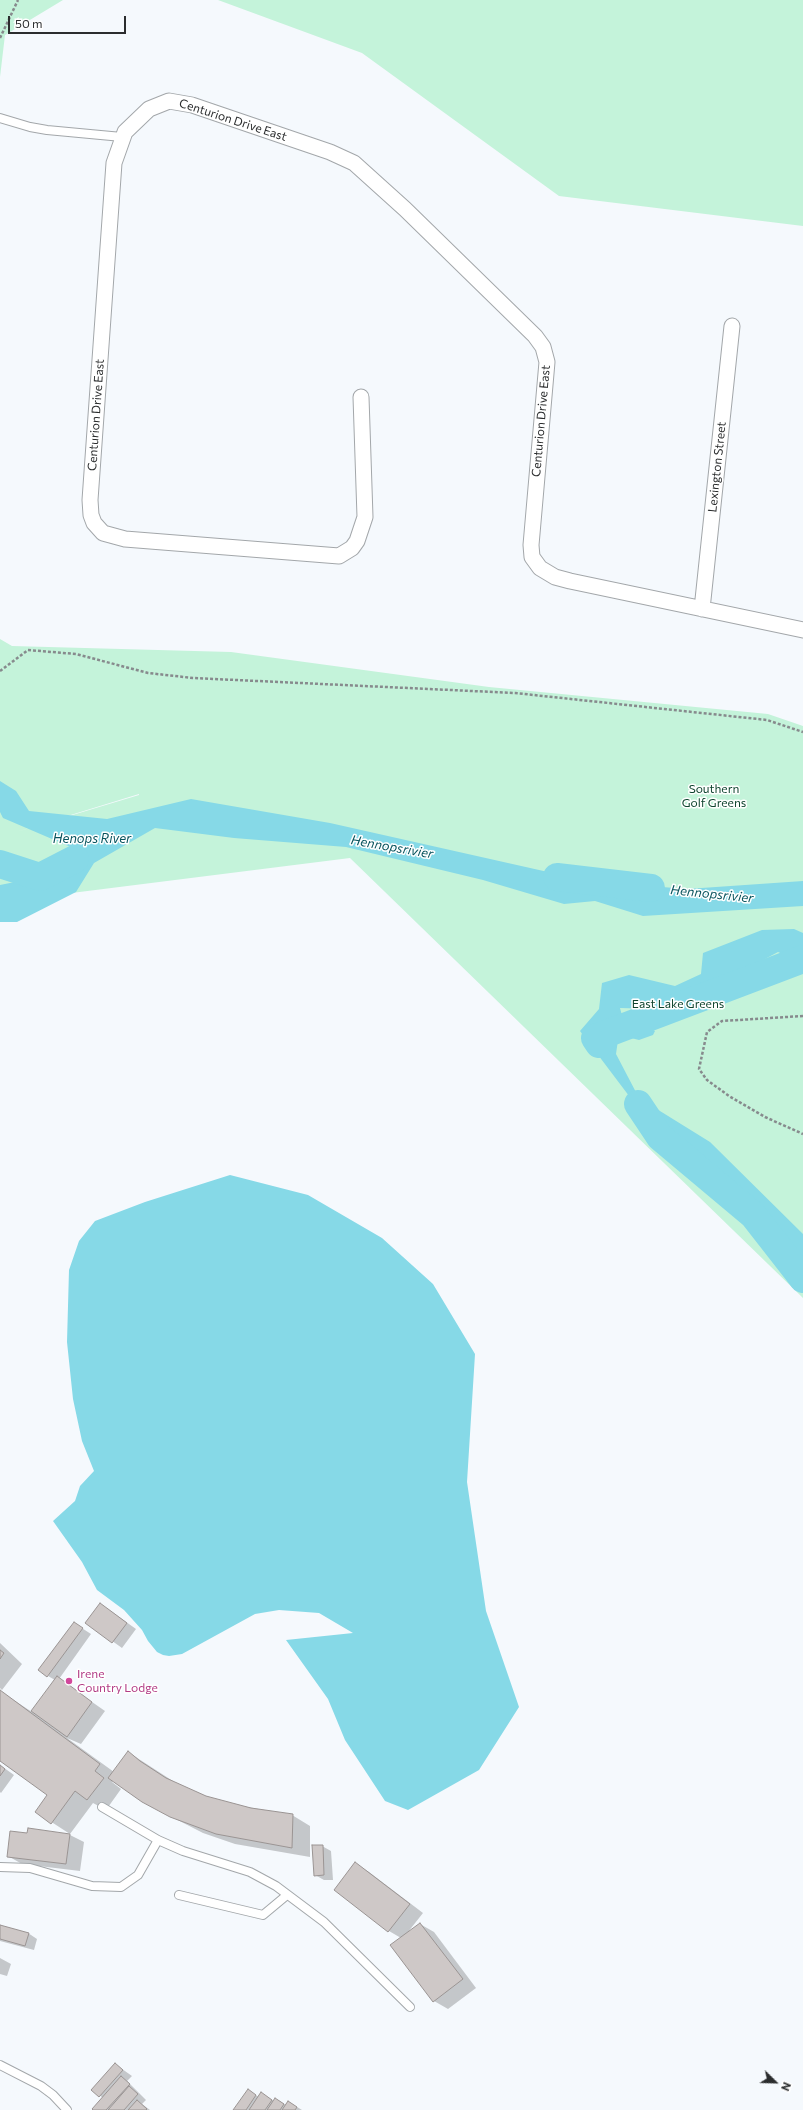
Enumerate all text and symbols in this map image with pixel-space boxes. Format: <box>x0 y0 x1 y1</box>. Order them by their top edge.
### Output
scale bar <box>10 8 128 34</box>
text: 50 m <box>15 16 43 30</box>
street label: Centurion Drive East <box>177 96 289 144</box>
street label: Centurion Drive East <box>85 358 107 472</box>
street label: Centurion Drive East <box>529 364 553 478</box>
street label: Lexington Street <box>705 421 729 513</box>
park label: Southern Golf Greens <box>682 782 746 810</box>
water label: Henops River <box>53 831 131 847</box>
water label: Hennopsrivier <box>350 832 434 862</box>
water label: Hennopsrivier <box>670 882 754 906</box>
park label: East Lake Greens <box>632 997 724 1011</box>
place label: Irene Country Lodge <box>77 1667 158 1695</box>
marker: Irene Country Lodge <box>64 1676 74 1686</box>
north arrow <box>755 2062 795 2102</box>
text: N <box>779 2081 794 2093</box>

